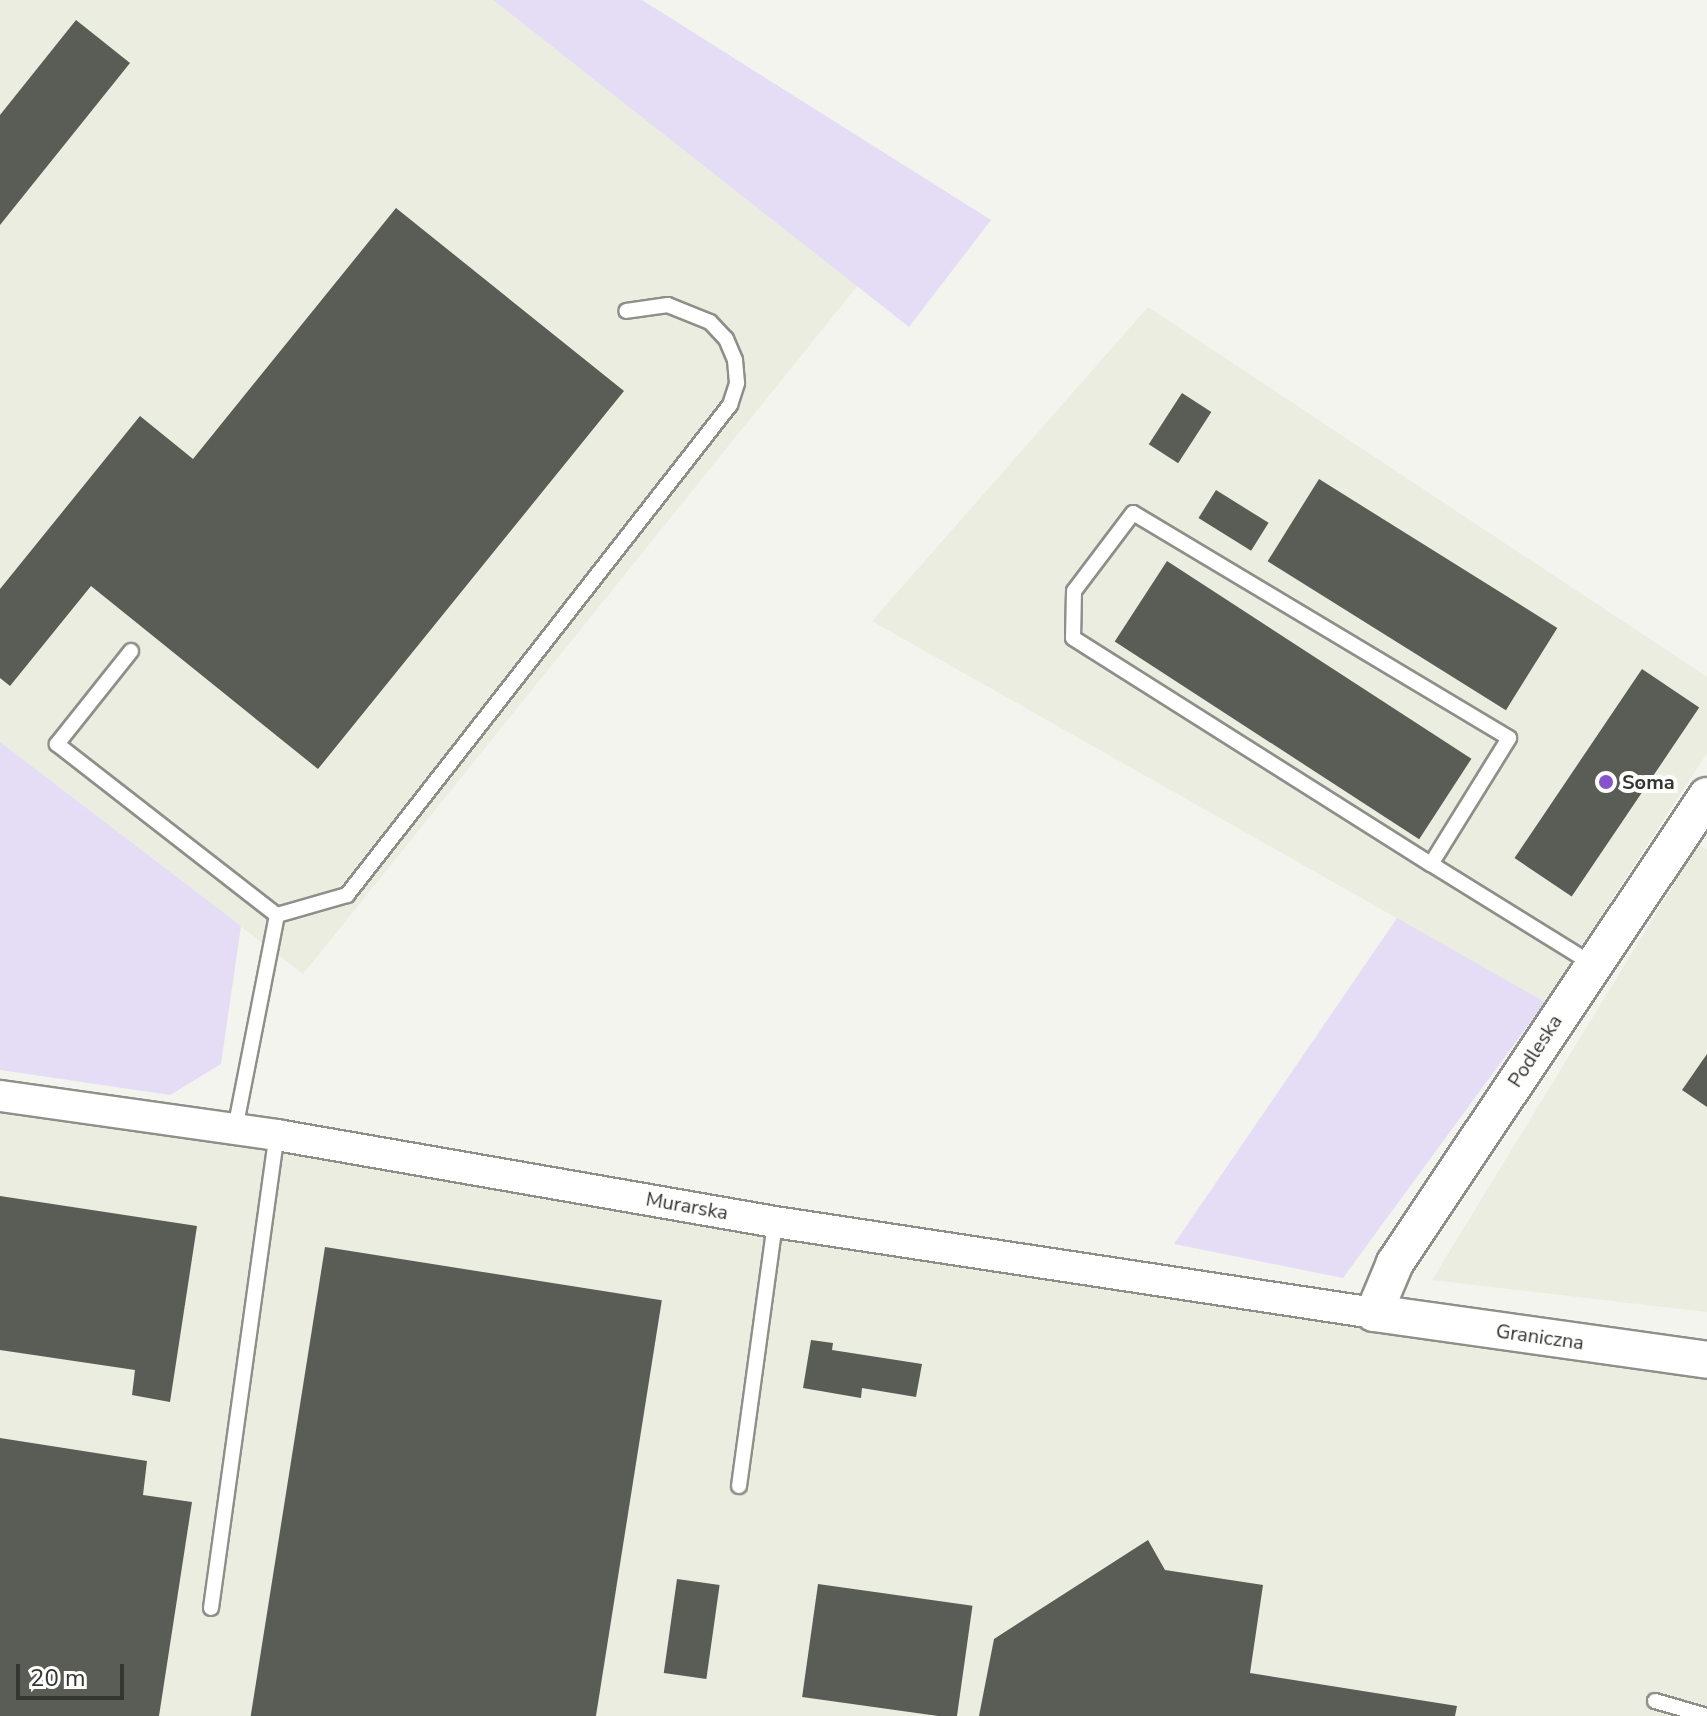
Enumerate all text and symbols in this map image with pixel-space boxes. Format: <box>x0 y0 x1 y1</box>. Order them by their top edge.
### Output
place label: Soma <box>1622 770 1675 794</box>
marker: Soma <box>1597 773 1615 791</box>
street label: Podleska <box>1503 1010 1567 1092</box>
street label: Murarska <box>644 1187 730 1225</box>
street label: Graniczna <box>1494 1319 1586 1355</box>
scale bar <box>20 1648 128 1698</box>
text: 20 m <box>30 1662 86 1694</box>

